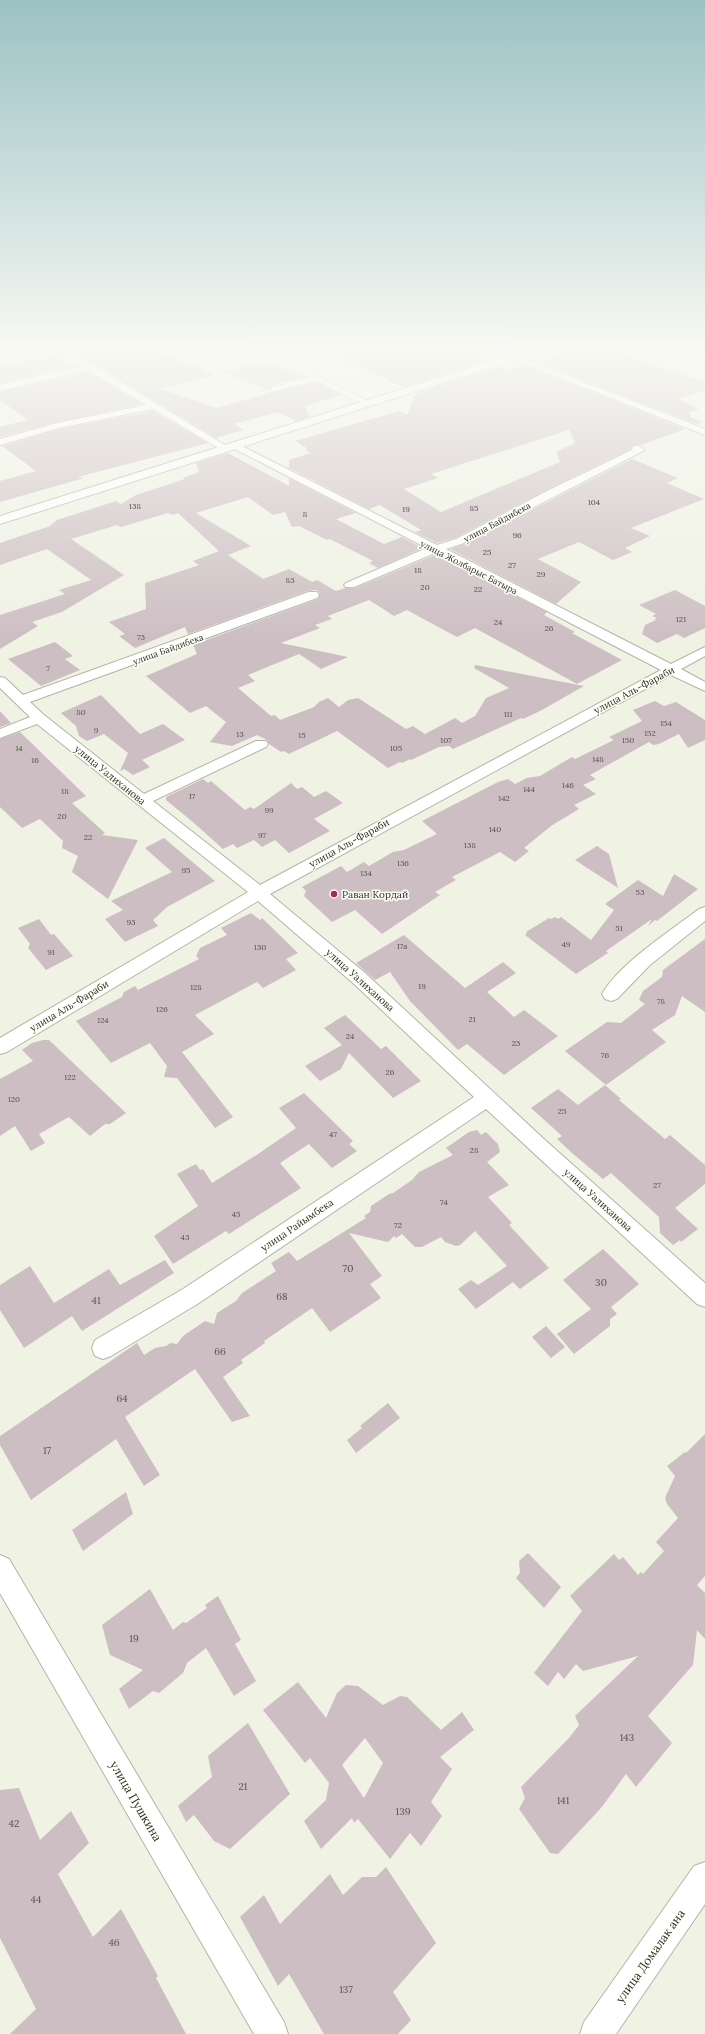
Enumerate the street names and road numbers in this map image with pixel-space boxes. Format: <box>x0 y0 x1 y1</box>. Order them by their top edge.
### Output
street label: улица Байдибека <box>462 500 533 544</box>
street label: улица Жолбарыс Батыра <box>419 538 520 596</box>
street label: улица Байдибека <box>131 631 205 667</box>
street label: улица Аль-Фараби <box>591 663 677 717</box>
street label: улица Уалиханова <box>72 742 148 808</box>
street label: улица Аль-Фараби <box>307 816 391 870</box>
street label: улица Уалиханова <box>323 946 397 1014</box>
street label: улица Аль-Фараби <box>27 977 111 1035</box>
street label: улица Уалиханова <box>561 1166 635 1234</box>
street label: улица Райымбека <box>258 1196 336 1254</box>
street label: улица Пушкина <box>107 1758 165 1844</box>
street label: улица Домалак ана <box>612 1906 688 2006</box>

